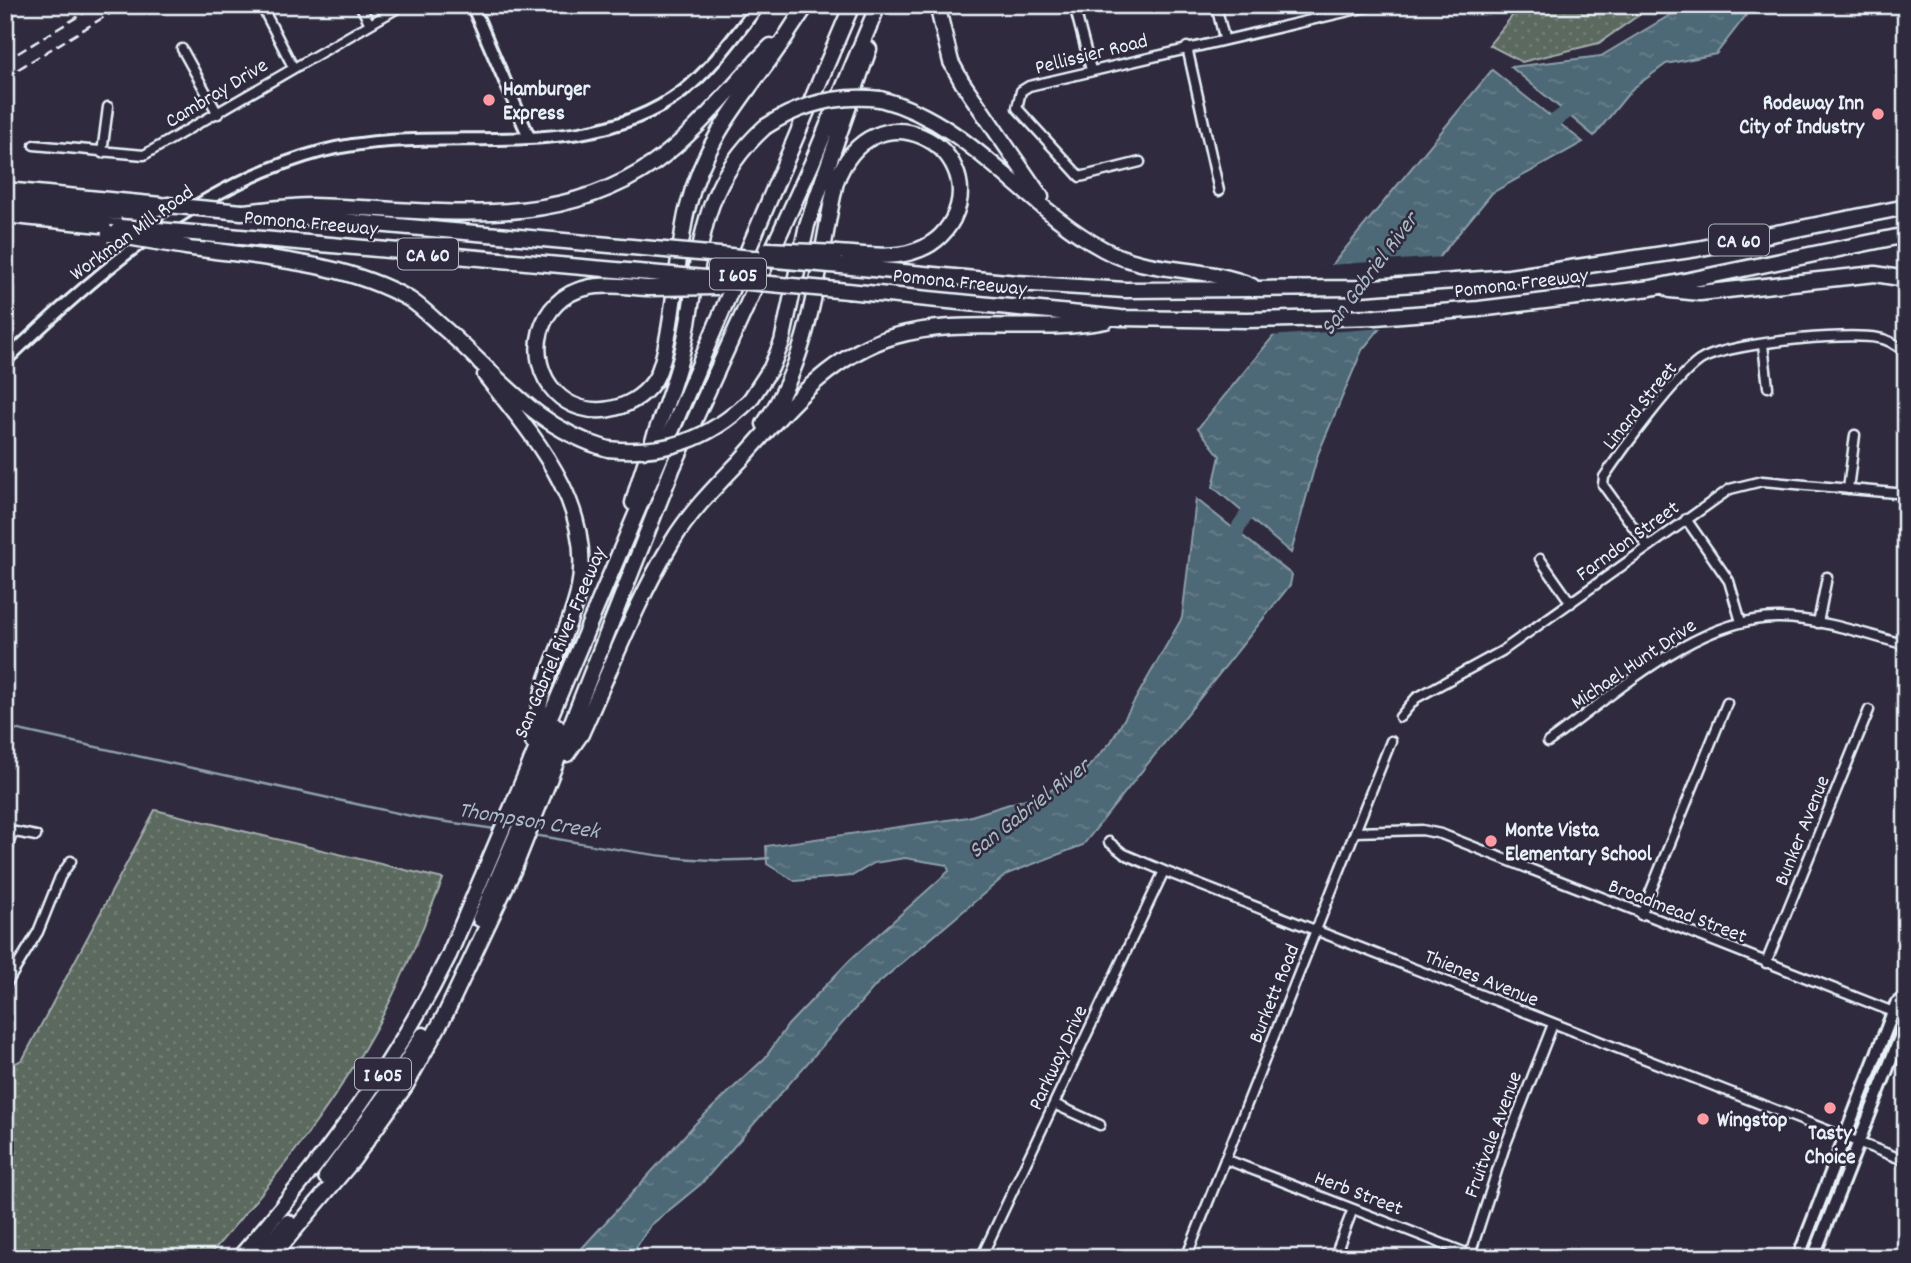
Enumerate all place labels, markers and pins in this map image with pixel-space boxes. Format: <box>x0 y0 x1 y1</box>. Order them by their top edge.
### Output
place label: Hamburger Express <box>503 76 591 130</box>
place label: Rodeway Inn City of Industry <box>1739 90 1865 144</box>
marker: Hamburger Express <box>481 92 497 108</box>
marker: Rodeway Inn City of Industry <box>1870 106 1886 122</box>
place label: Monte Vista Elementary School <box>1505 817 1653 871</box>
marker: Monte Vista Elementary School <box>1483 833 1499 849</box>
marker: Tasty Choice <box>1822 1100 1838 1116</box>
place label: Wingstop <box>1717 1107 1788 1137</box>
marker: Wingstop <box>1695 1111 1711 1127</box>
place label: Tasty Choice <box>1805 1120 1855 1174</box>

